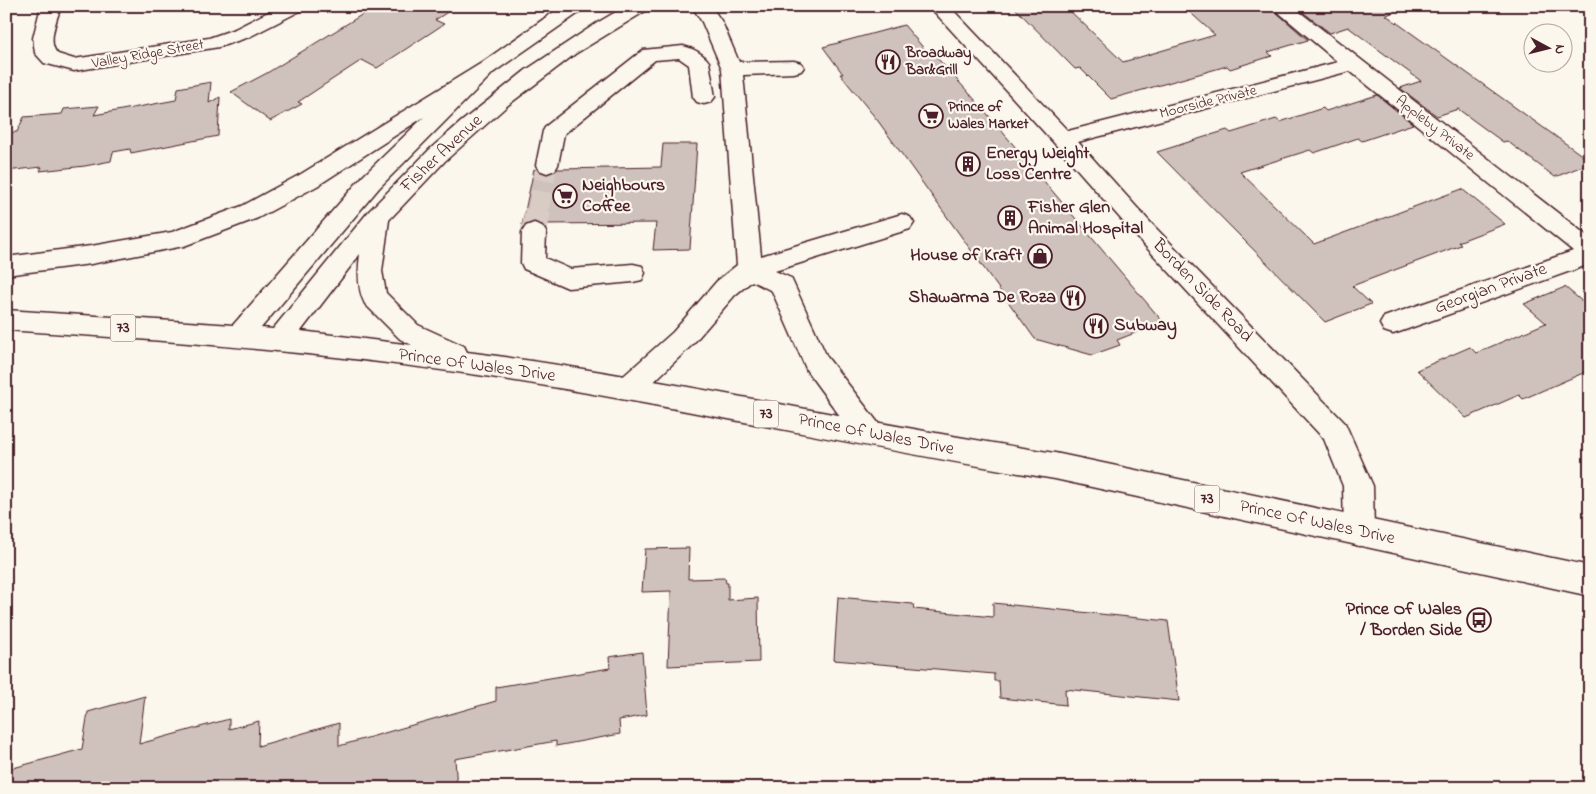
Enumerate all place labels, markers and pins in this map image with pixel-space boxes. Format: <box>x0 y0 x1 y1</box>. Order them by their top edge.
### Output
place label: Broadway Bar&Grill <box>905 42 972 81</box>
restaurant icon: Broadway Bar&Grill <box>875 49 901 75</box>
place label: Prince of Wales Market <box>948 96 1029 135</box>
supermarket icon: Prince of Wales Market <box>918 103 944 129</box>
place label: Energy Weight Loss Centre <box>986 141 1090 188</box>
building icon: Energy Weight Loss Centre <box>955 151 981 177</box>
place label: Neighbours Coffee <box>582 173 665 220</box>
supermarket icon: Neighbours Coffee <box>552 183 578 209</box>
place label: Fisher Glen Animal Hospital <box>1027 195 1143 242</box>
building icon: Fisher Glen Animal Hospital <box>997 205 1023 231</box>
place label: House of Kraft <box>910 243 1023 269</box>
shop icon: House of Kraft <box>1027 243 1053 269</box>
place label: Shawarma De Roza <box>909 285 1056 311</box>
restaurant icon: Shawarma De Roza <box>1060 285 1086 311</box>
restaurant icon: Subway <box>1083 313 1109 339</box>
place label: Subway <box>1114 313 1177 340</box>
place label: Prince Of Wales / Borden Side <box>1346 597 1463 644</box>
bus stop icon: Prince Of Wales / Borden Side <box>1466 607 1492 633</box>

